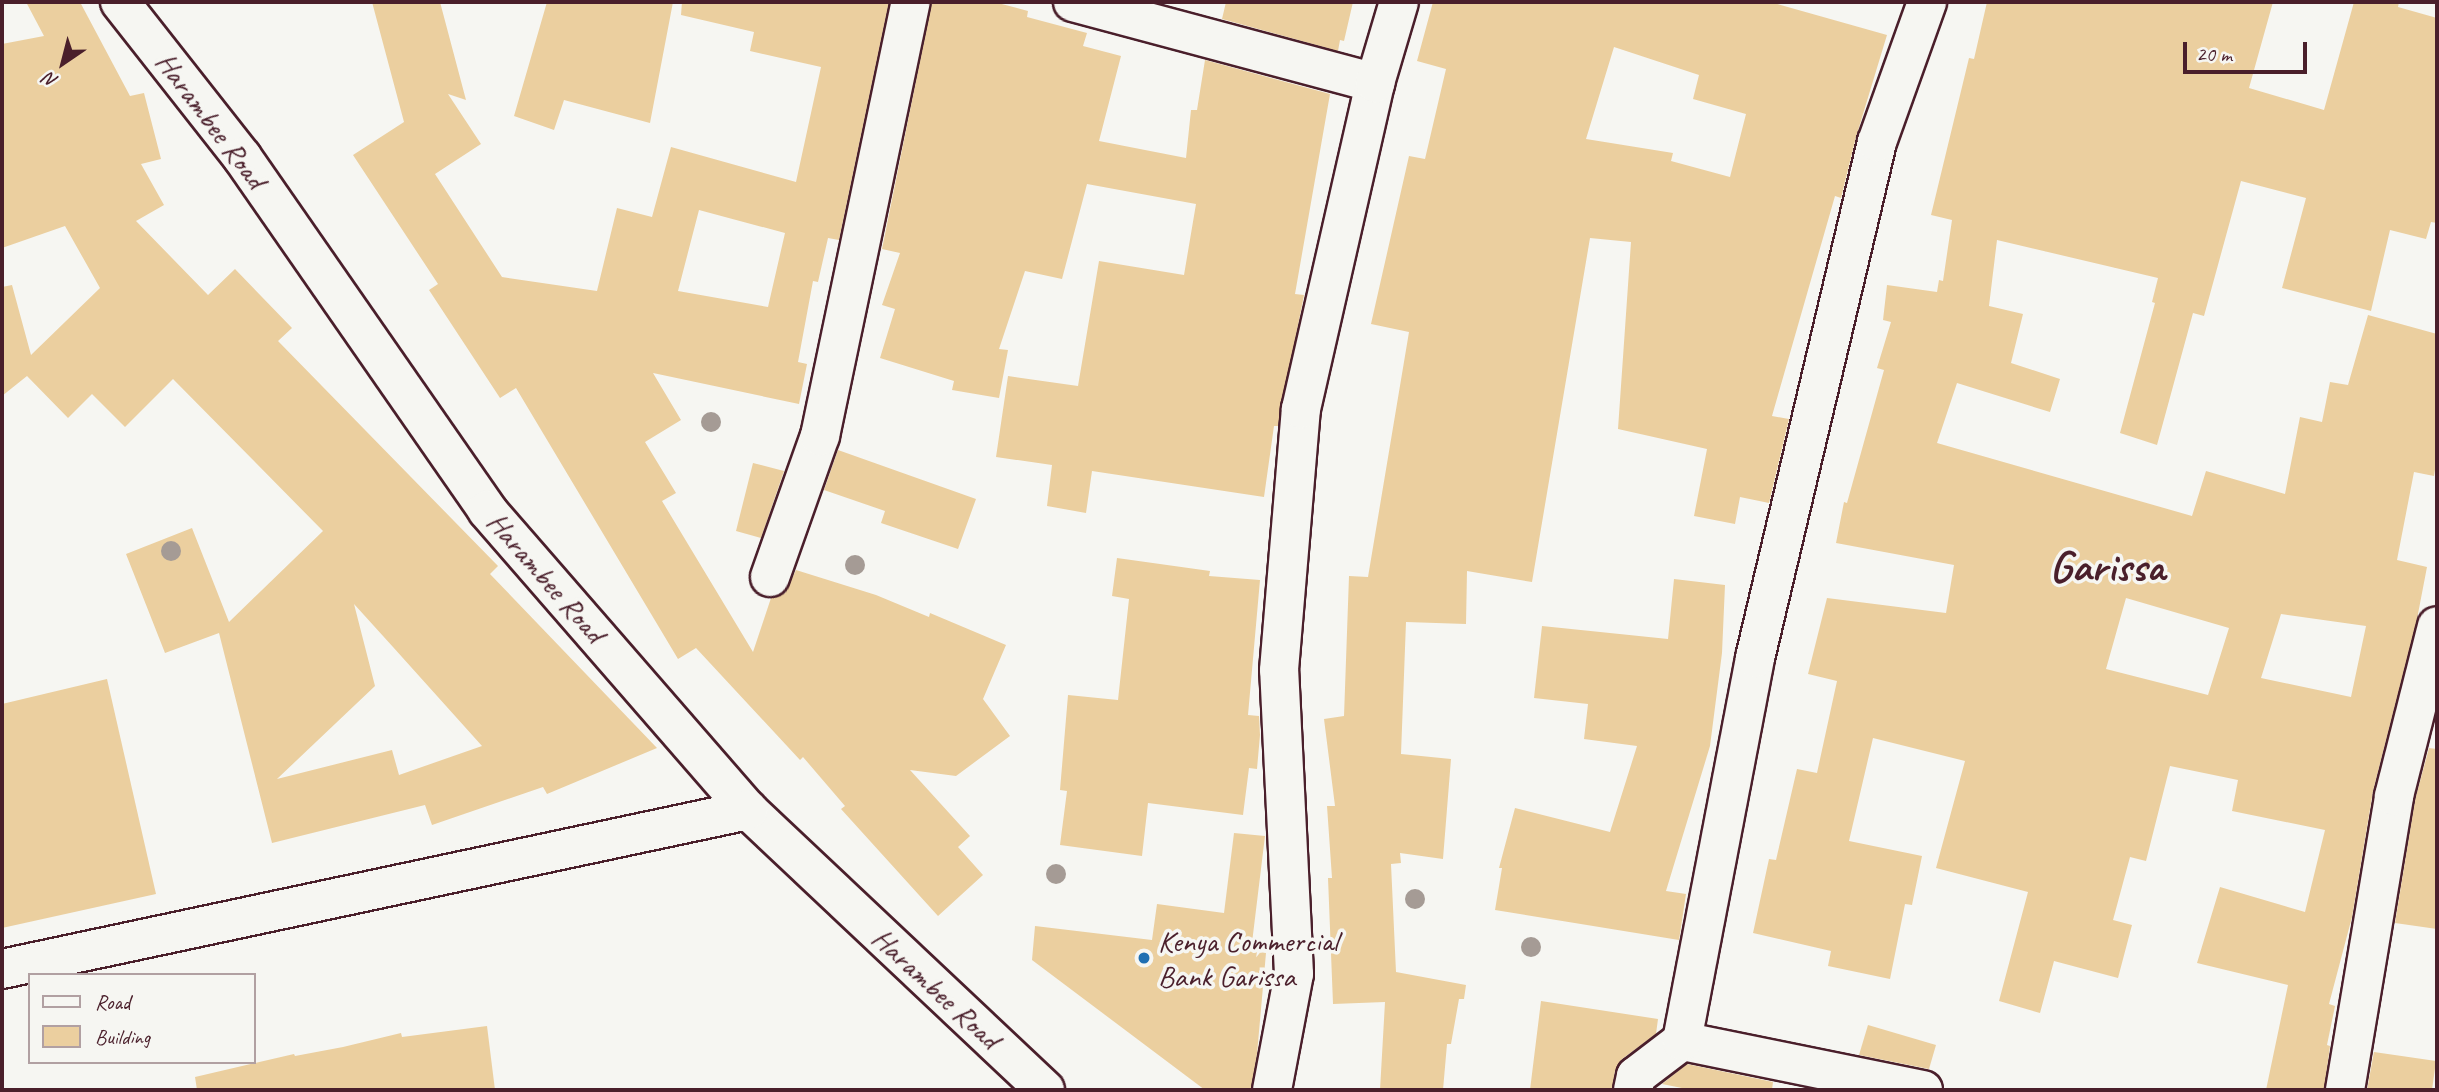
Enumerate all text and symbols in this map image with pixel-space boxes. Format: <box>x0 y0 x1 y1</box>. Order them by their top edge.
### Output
north arrow <box>28 28 98 98</box>
scale bar <box>2187 28 2311 72</box>
text: 20 m <box>2196 41 2232 67</box>
street label: Harambee Road <box>148 45 274 195</box>
text: N <box>39 67 63 93</box>
street label: Harambee Road <box>480 504 612 650</box>
district label: Garissa <box>2049 541 2165 593</box>
street label: Harambee Road <box>865 920 1007 1056</box>
place label: Kenya Commercial Bank Garissa <box>1158 923 1339 993</box>
marker: Kenya Commercial Bank Garissa <box>1136 950 1152 966</box>
legend <box>28 973 256 1064</box>
text: Road <box>95 989 130 1015</box>
text: Building <box>95 1024 150 1050</box>

